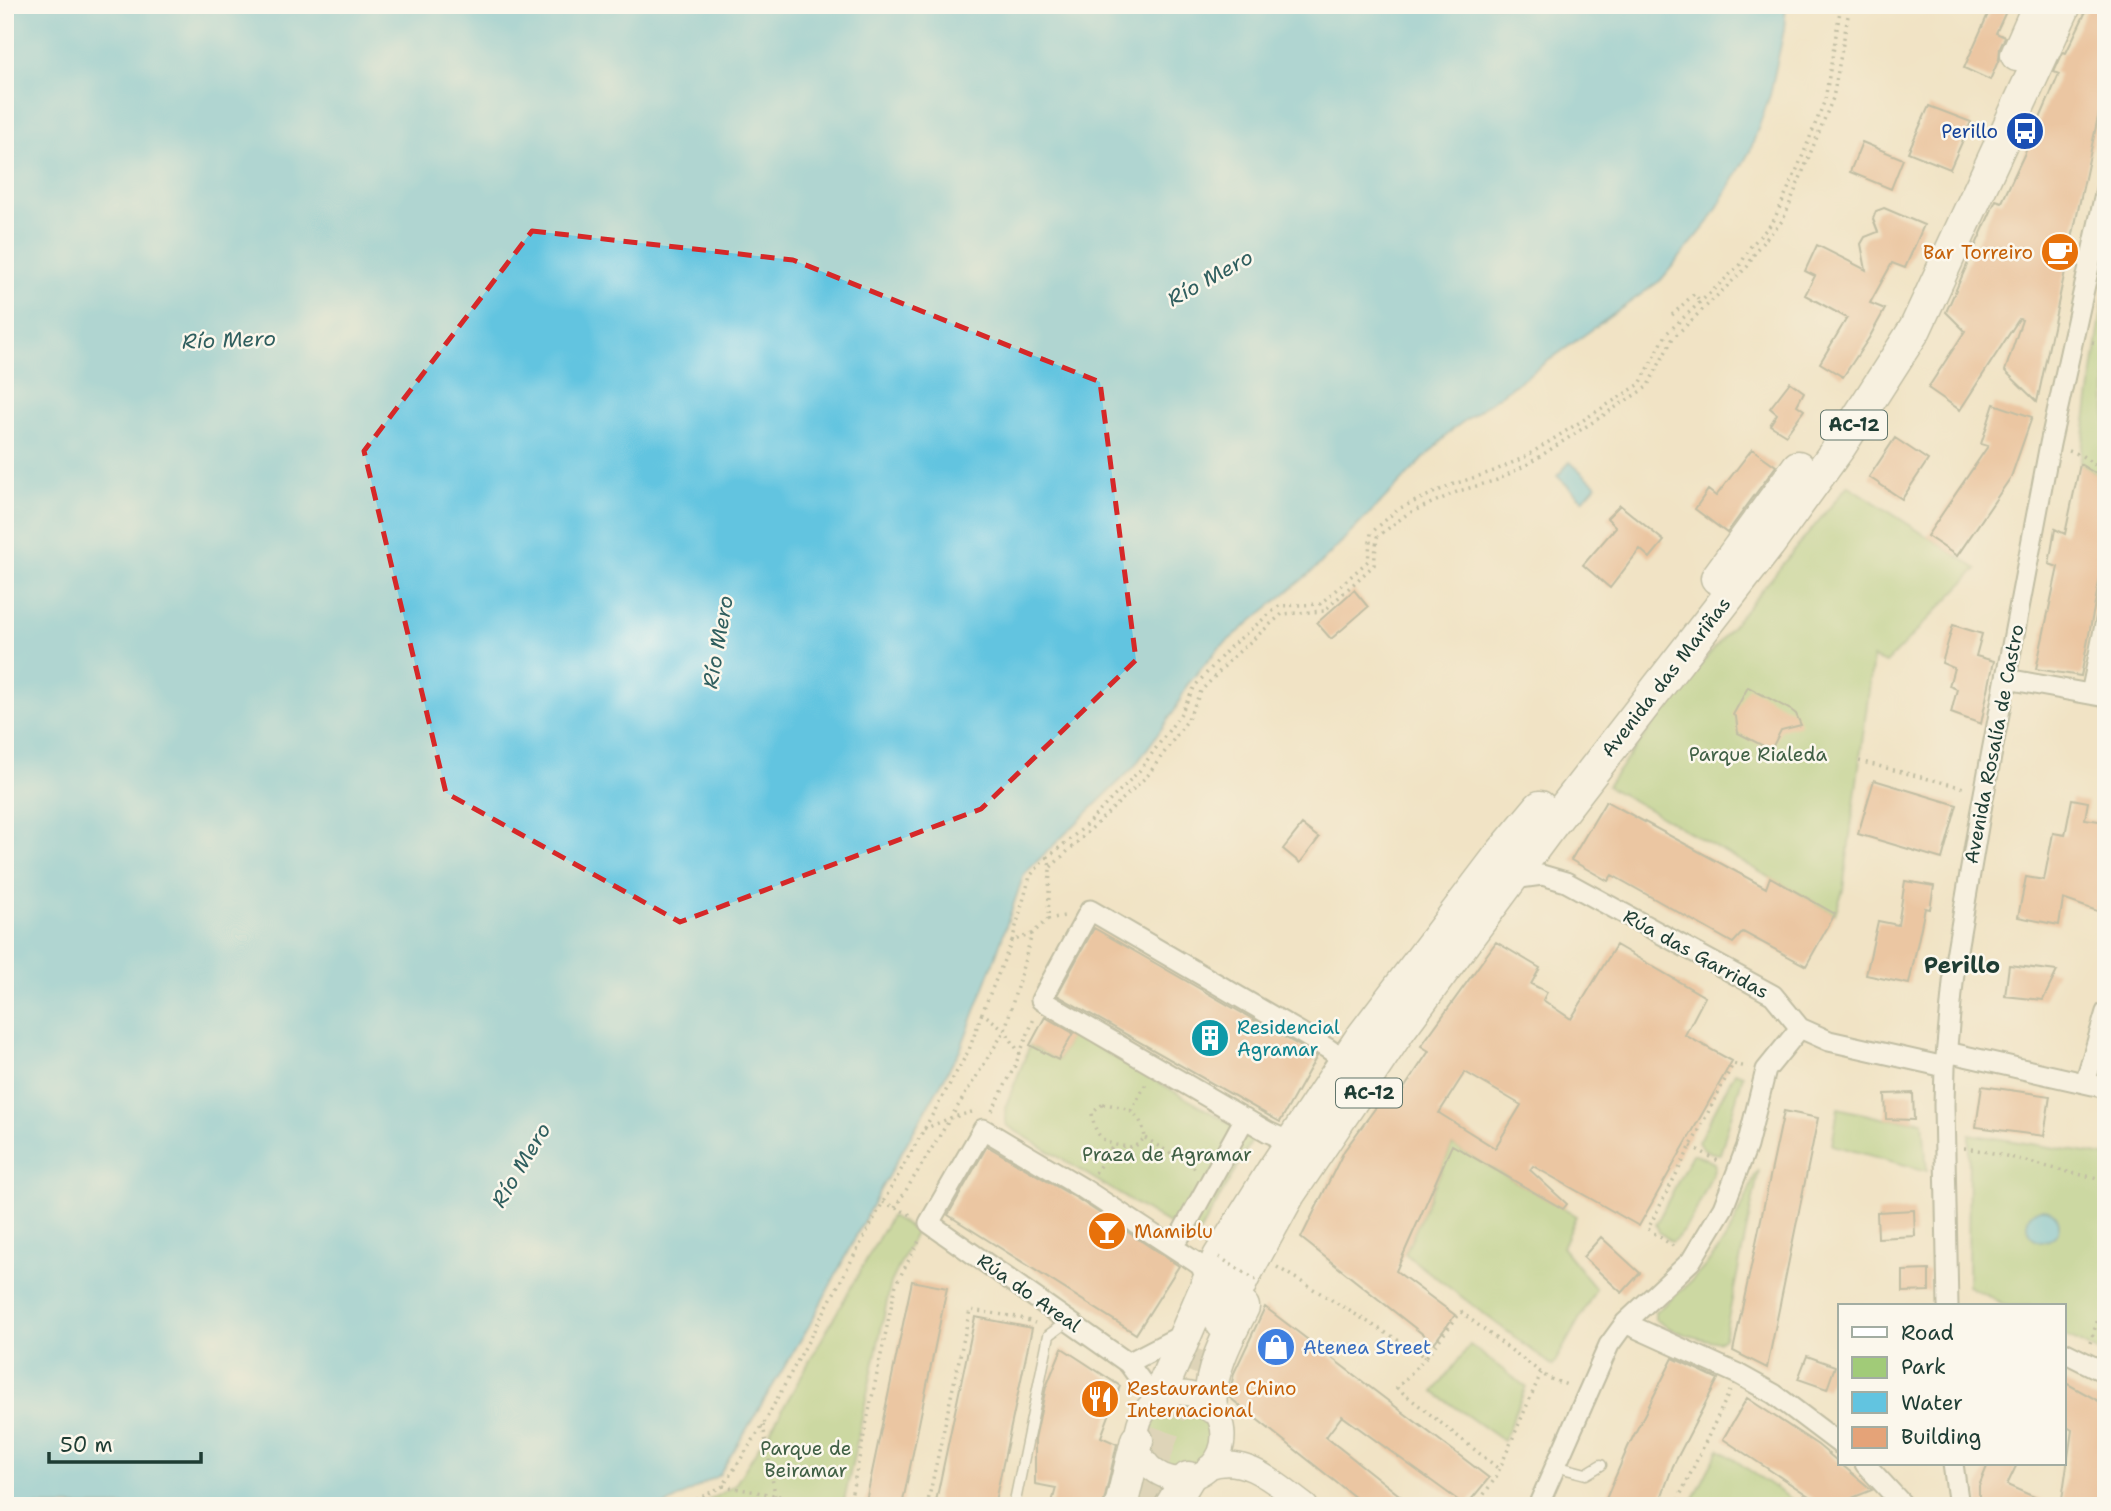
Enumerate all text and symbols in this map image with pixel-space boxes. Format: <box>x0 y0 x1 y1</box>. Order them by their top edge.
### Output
bus stop icon: Perillo <box>2004 110 2046 152</box>
place label: Perillo <box>1941 119 1998 144</box>
cafe icon: Bar Torreiro <box>2039 231 2081 273</box>
place label: Bar Torreiro <box>1923 240 2033 265</box>
water label: Río Mero <box>1162 243 1258 313</box>
water label: Río Mero <box>181 324 277 356</box>
road number: AC-12 <box>1821 410 1887 440</box>
street label: Avenida das Mariñas <box>1596 592 1736 762</box>
water label: Río Mero <box>696 593 740 691</box>
street label: Avenida Rosalía de Castro <box>1959 622 2029 866</box>
park label: Parque Rialeda <box>1689 742 1827 767</box>
street label: Rúa das Garridas <box>1619 904 1773 1004</box>
district label: Perillo <box>1924 950 2000 980</box>
place label: Residencial Agramar <box>1237 1015 1340 1062</box>
building icon: Residencial Agramar <box>1189 1017 1231 1059</box>
road number: AC-12 <box>1336 1078 1402 1108</box>
water label: Río Mero <box>485 1117 557 1213</box>
park label: Praza de Agramar <box>1082 1142 1252 1167</box>
bar icon: Mamiblu <box>1086 1210 1128 1252</box>
place label: Mamiblu <box>1134 1219 1213 1244</box>
street label: Rúa do Areal <box>972 1248 1086 1338</box>
legend <box>1838 1304 2066 1466</box>
text: Road <box>1901 1319 1954 1347</box>
shop icon: Atenea Street <box>1255 1326 1297 1368</box>
place label: Atenea Street <box>1303 1335 1431 1360</box>
text: Park <box>1901 1353 1946 1381</box>
place label: Restaurante Chino Internacional <box>1127 1376 1296 1423</box>
restaurant icon: Restaurante Chino Internacional <box>1079 1378 1121 1420</box>
text: Water <box>1901 1389 1963 1417</box>
scale bar <box>49 1420 201 1464</box>
text: Building <box>1901 1423 1981 1451</box>
text: 50 m <box>60 1431 113 1459</box>
park label: Parque de Beiramar <box>760 1436 852 1483</box>

